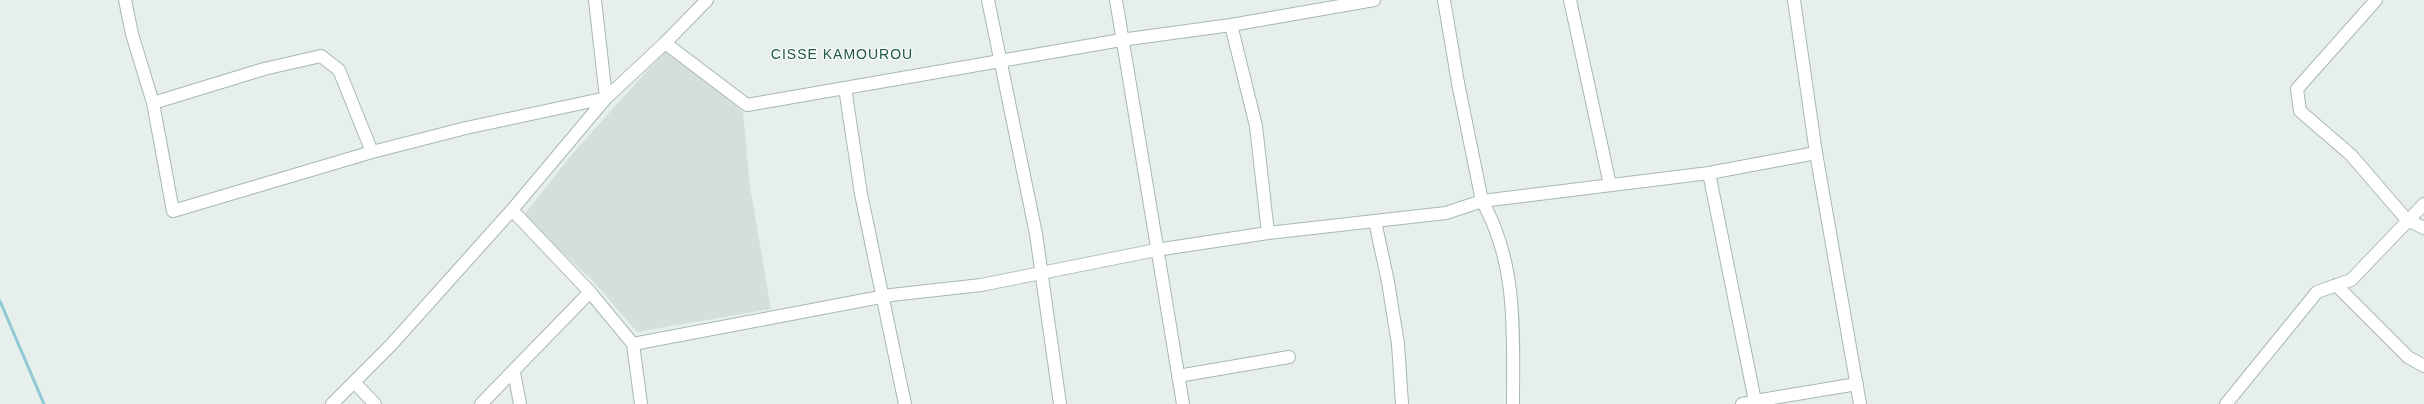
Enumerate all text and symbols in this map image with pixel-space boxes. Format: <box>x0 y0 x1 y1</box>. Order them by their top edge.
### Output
district label: CISSE KAMOUROU <box>771 47 913 63</box>

